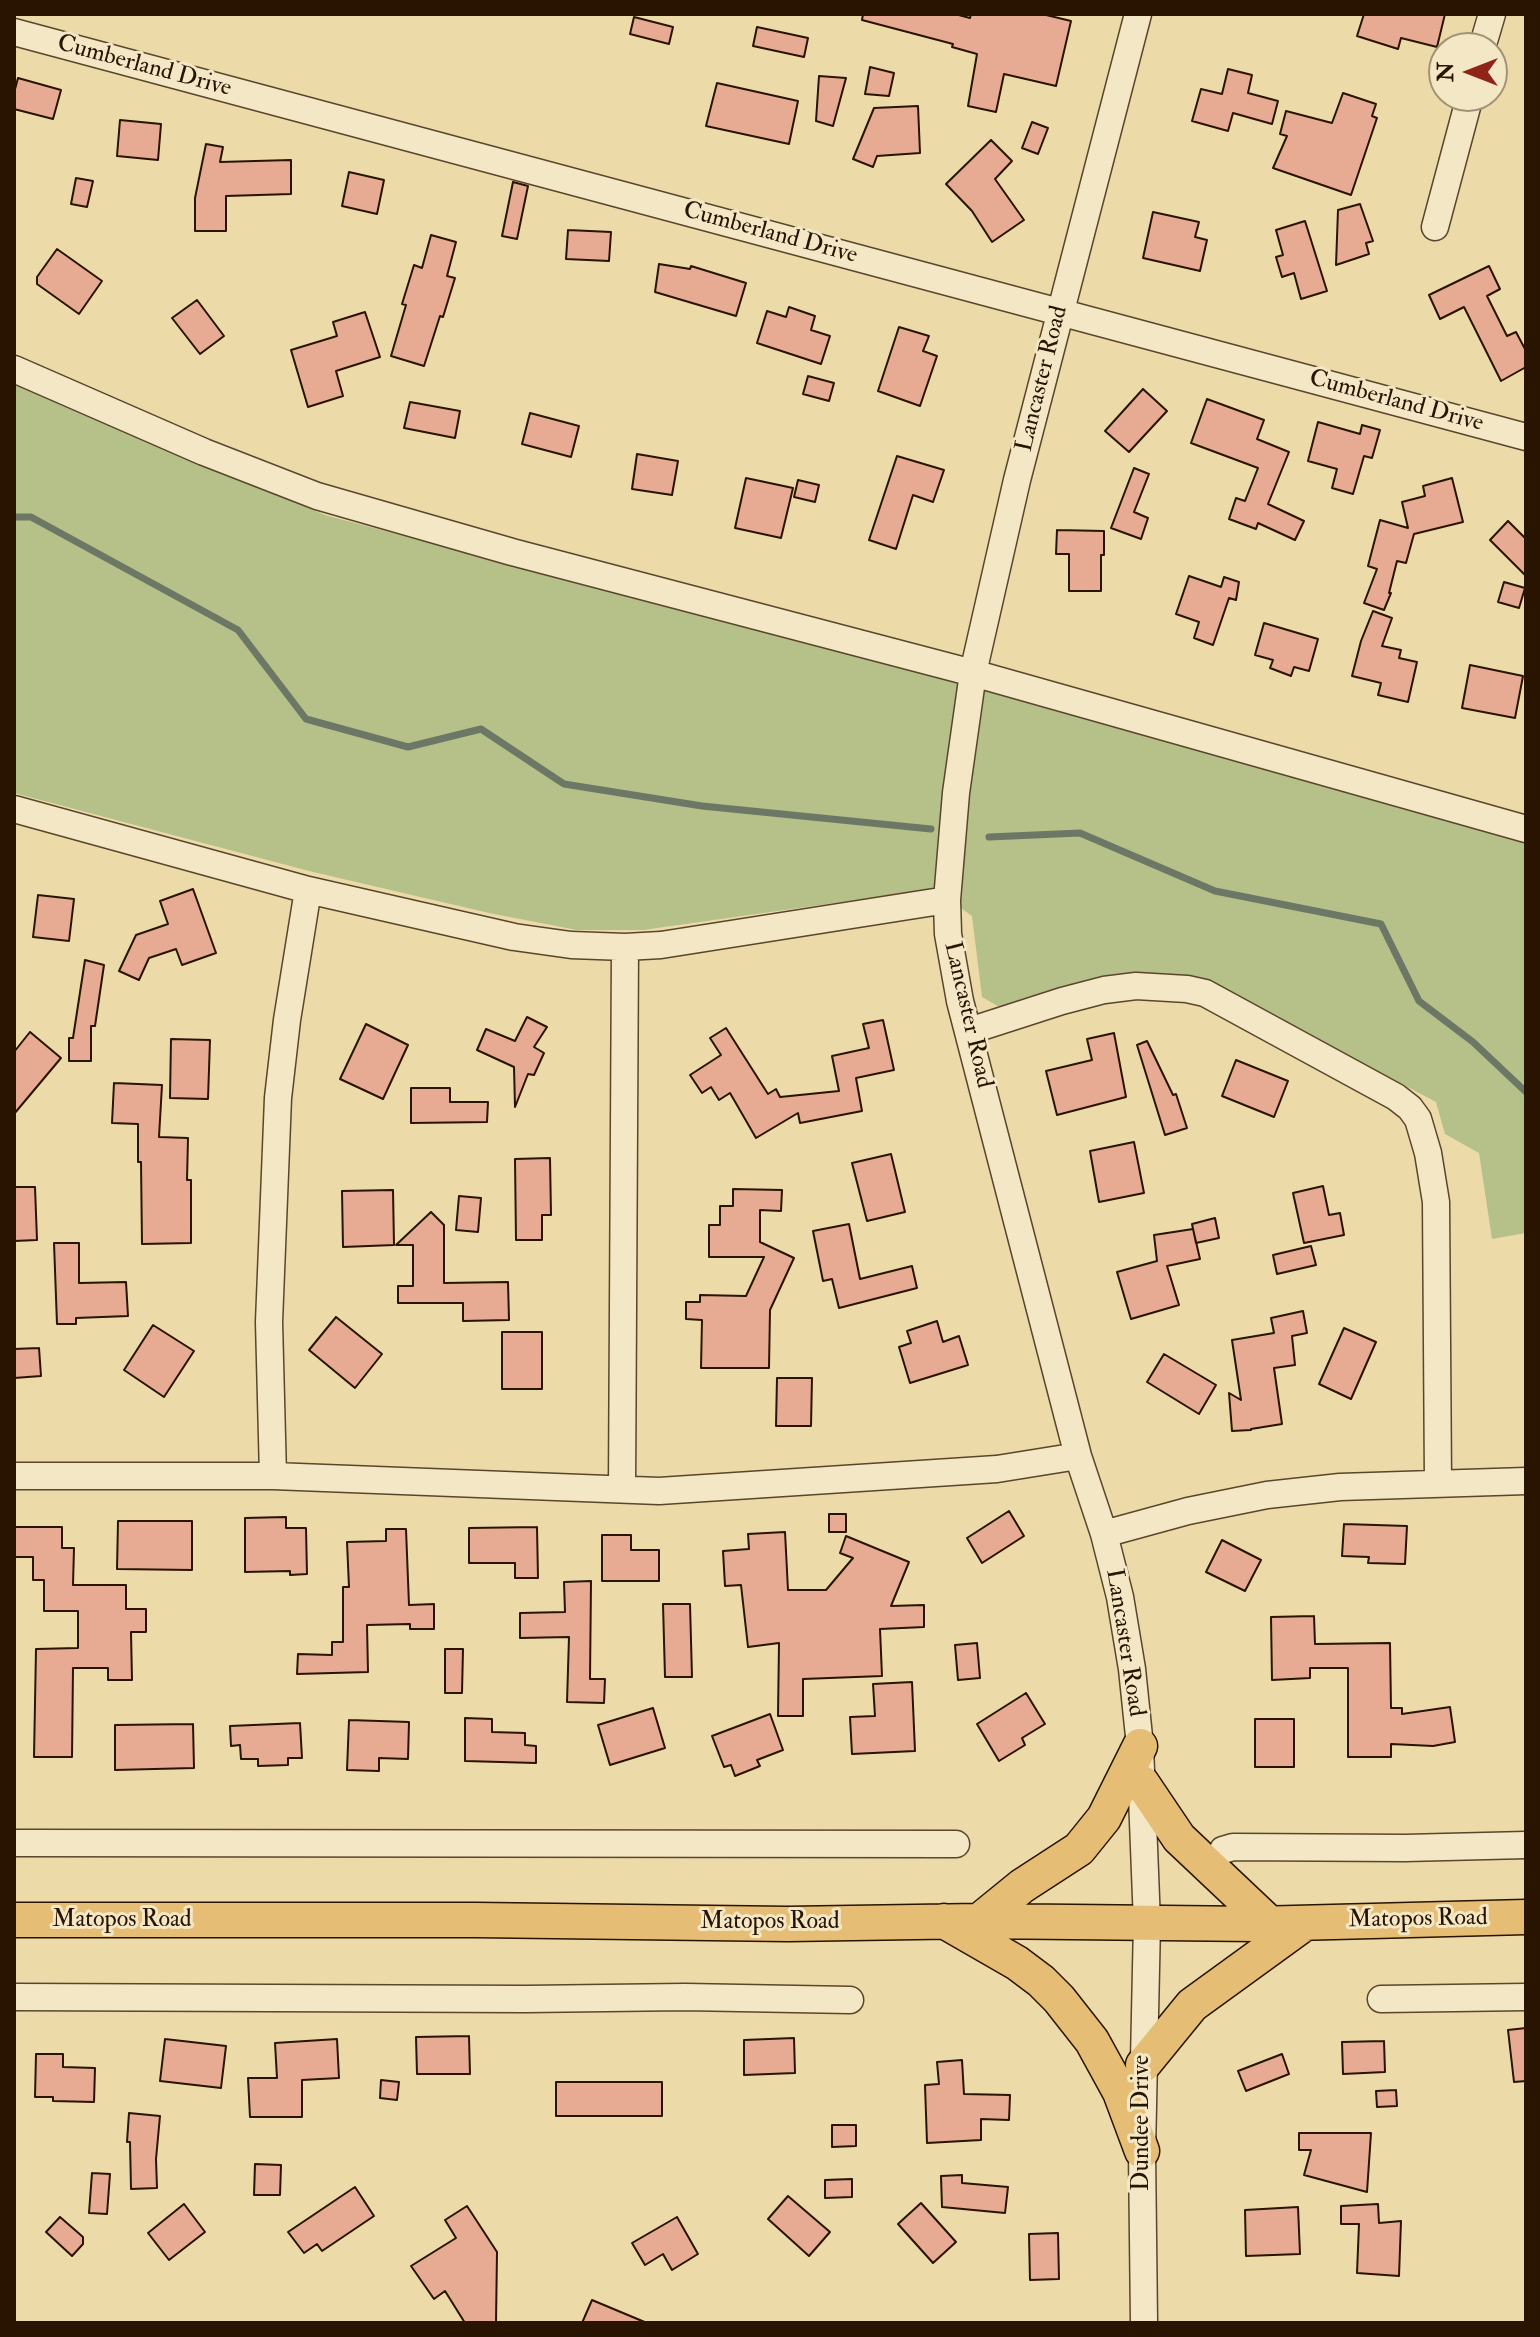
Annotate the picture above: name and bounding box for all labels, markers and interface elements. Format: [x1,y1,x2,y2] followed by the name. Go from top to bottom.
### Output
[54,30,234,104] street label: Cumberland Drive
[1428,32,1508,112] north arrow
[1432,62,1460,82] text: N
[680,197,860,271] street label: Cumberland Drive
[1011,303,1075,455] street label: Lancaster Road
[1306,365,1486,439] street label: Cumberland Drive
[936,939,998,1091] street label: Lancaster Road
[1098,1567,1150,1719] street label: Lancaster Road
[1348,1904,1488,1936] street label: Matopos Road
[52,1907,192,1935] street label: Matopos Road
[700,1909,840,1937] street label: Matopos Road
[1129,2055,1157,2191] street label: Dundee Drive

